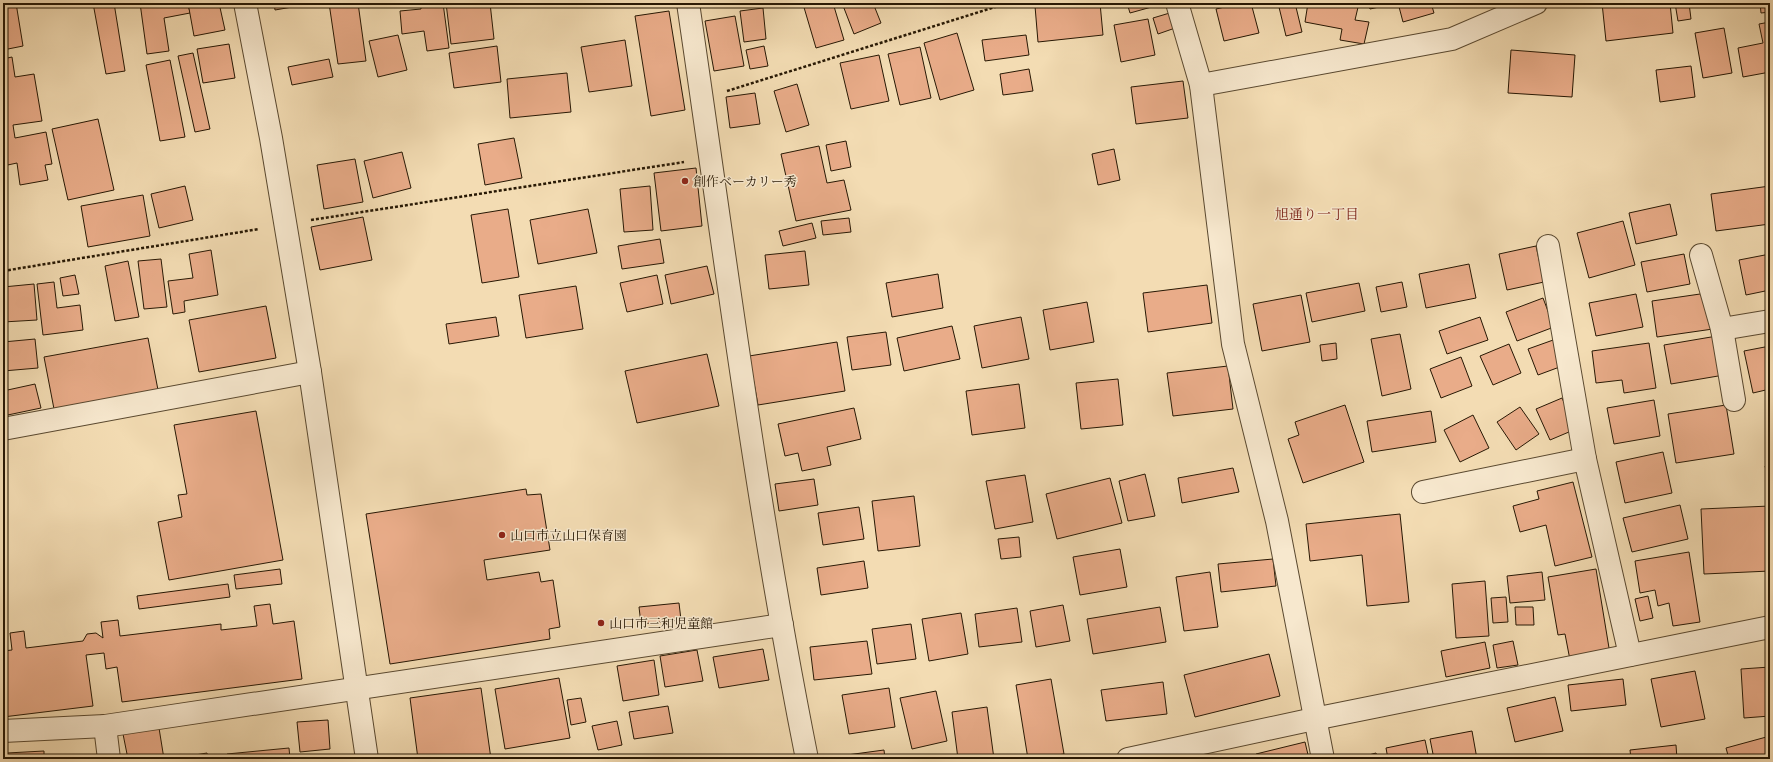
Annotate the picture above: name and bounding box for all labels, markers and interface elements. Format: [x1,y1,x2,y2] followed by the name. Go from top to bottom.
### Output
[693,174,797,190] place label: 創作ベーカリー秀
[680,176,690,186] marker: 創作ベーカリー秀
[1275,206,1359,223] district label: 旭通り一丁目
[510,528,627,544] place label: 山口市立山口保育園
[497,530,507,540] marker: 山口市立山口保育園
[609,616,713,632] place label: 山口市三和児童館
[596,618,606,628] marker: 山口市三和児童館

